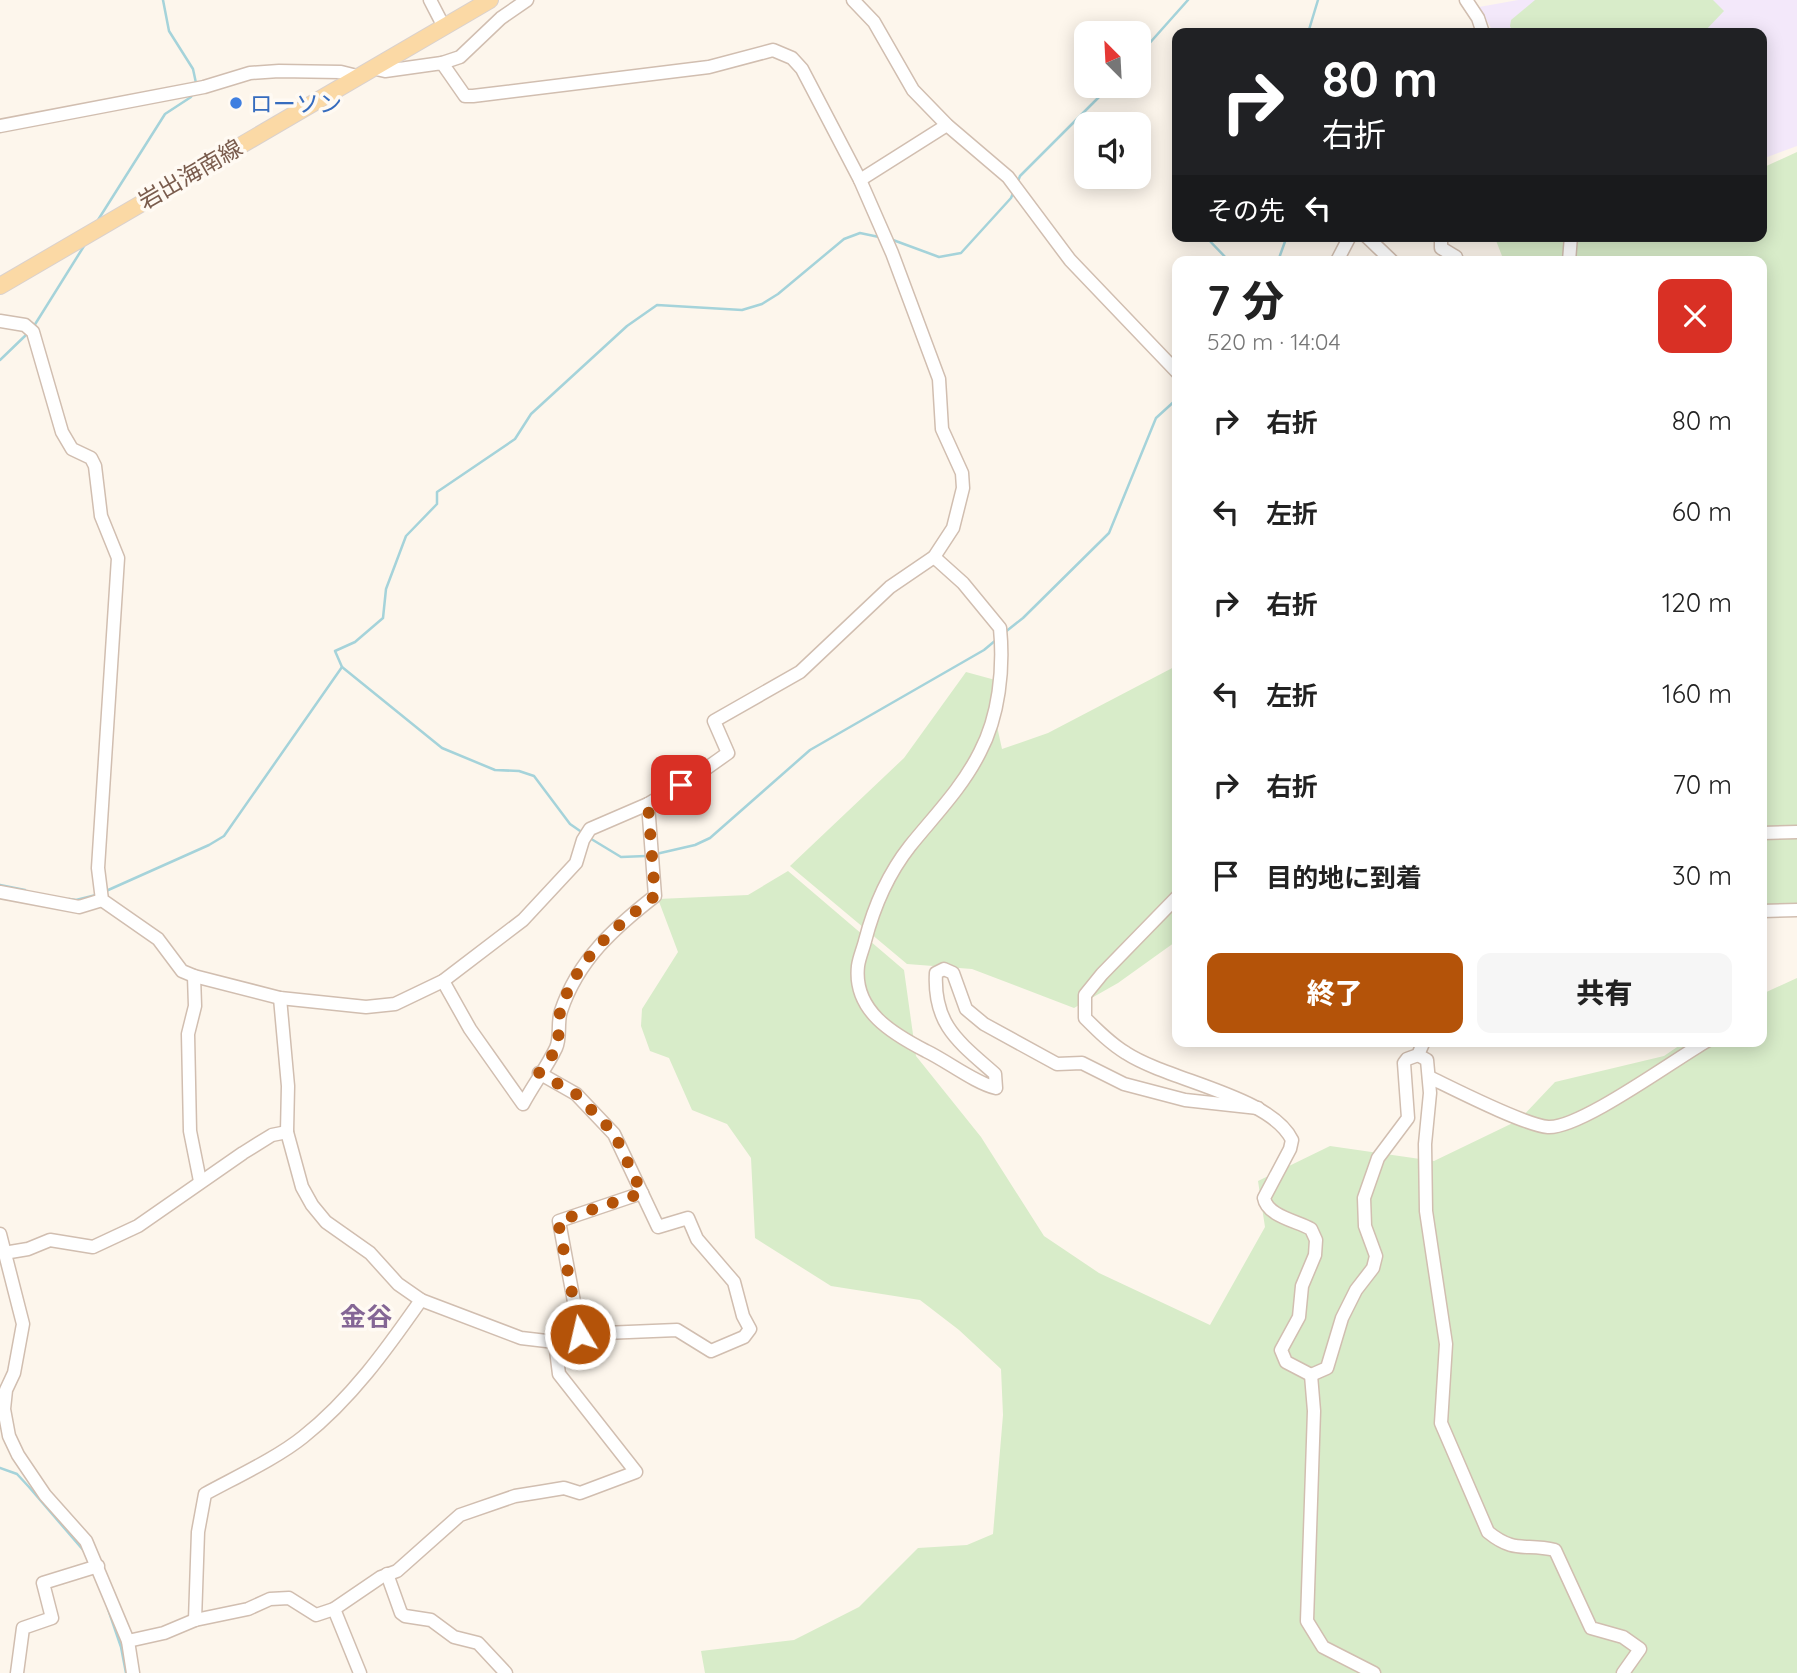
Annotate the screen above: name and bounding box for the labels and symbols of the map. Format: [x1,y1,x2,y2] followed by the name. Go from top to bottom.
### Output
[1074,21,1152,98] north arrow
[250,89,342,118] place label: ローソン
[228,95,244,111] marker: ローソン
[133,133,247,215] street label: 岩出海南線
[651,755,711,815] pin
[543,1297,617,1371] position arrow
[340,1300,392,1333] district label: 金谷

